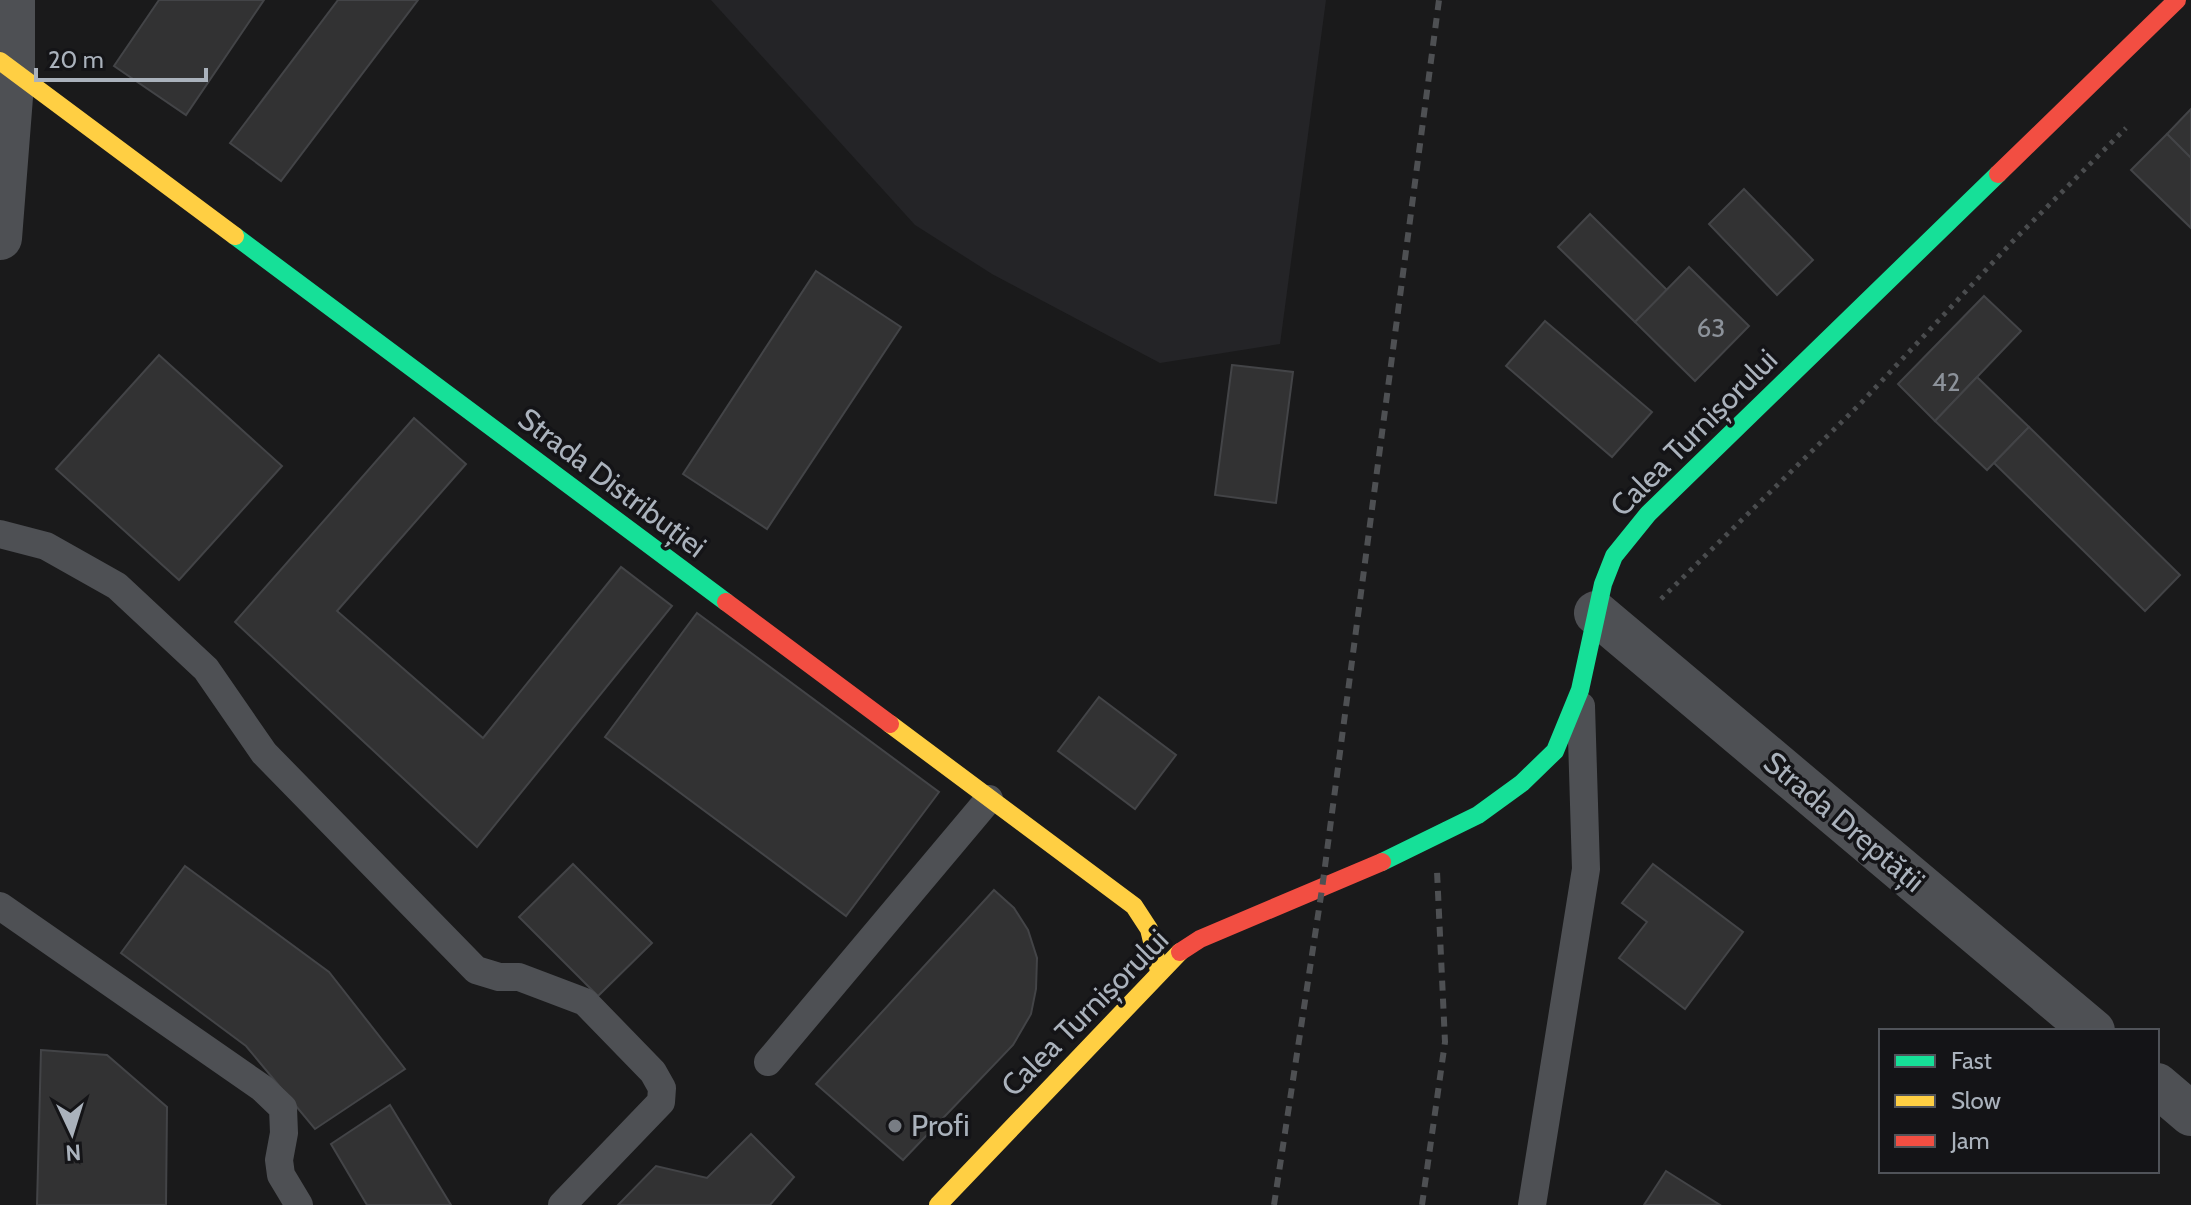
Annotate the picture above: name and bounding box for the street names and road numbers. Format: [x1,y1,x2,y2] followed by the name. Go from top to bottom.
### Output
[1602,341,1786,525] street label: Calea Turnișorului
[511,400,713,566] street label: Strada Distribuției
[1756,744,1932,900] street label: Strada Dreptății
[993,921,1177,1105] street label: Calea Turnișorului

